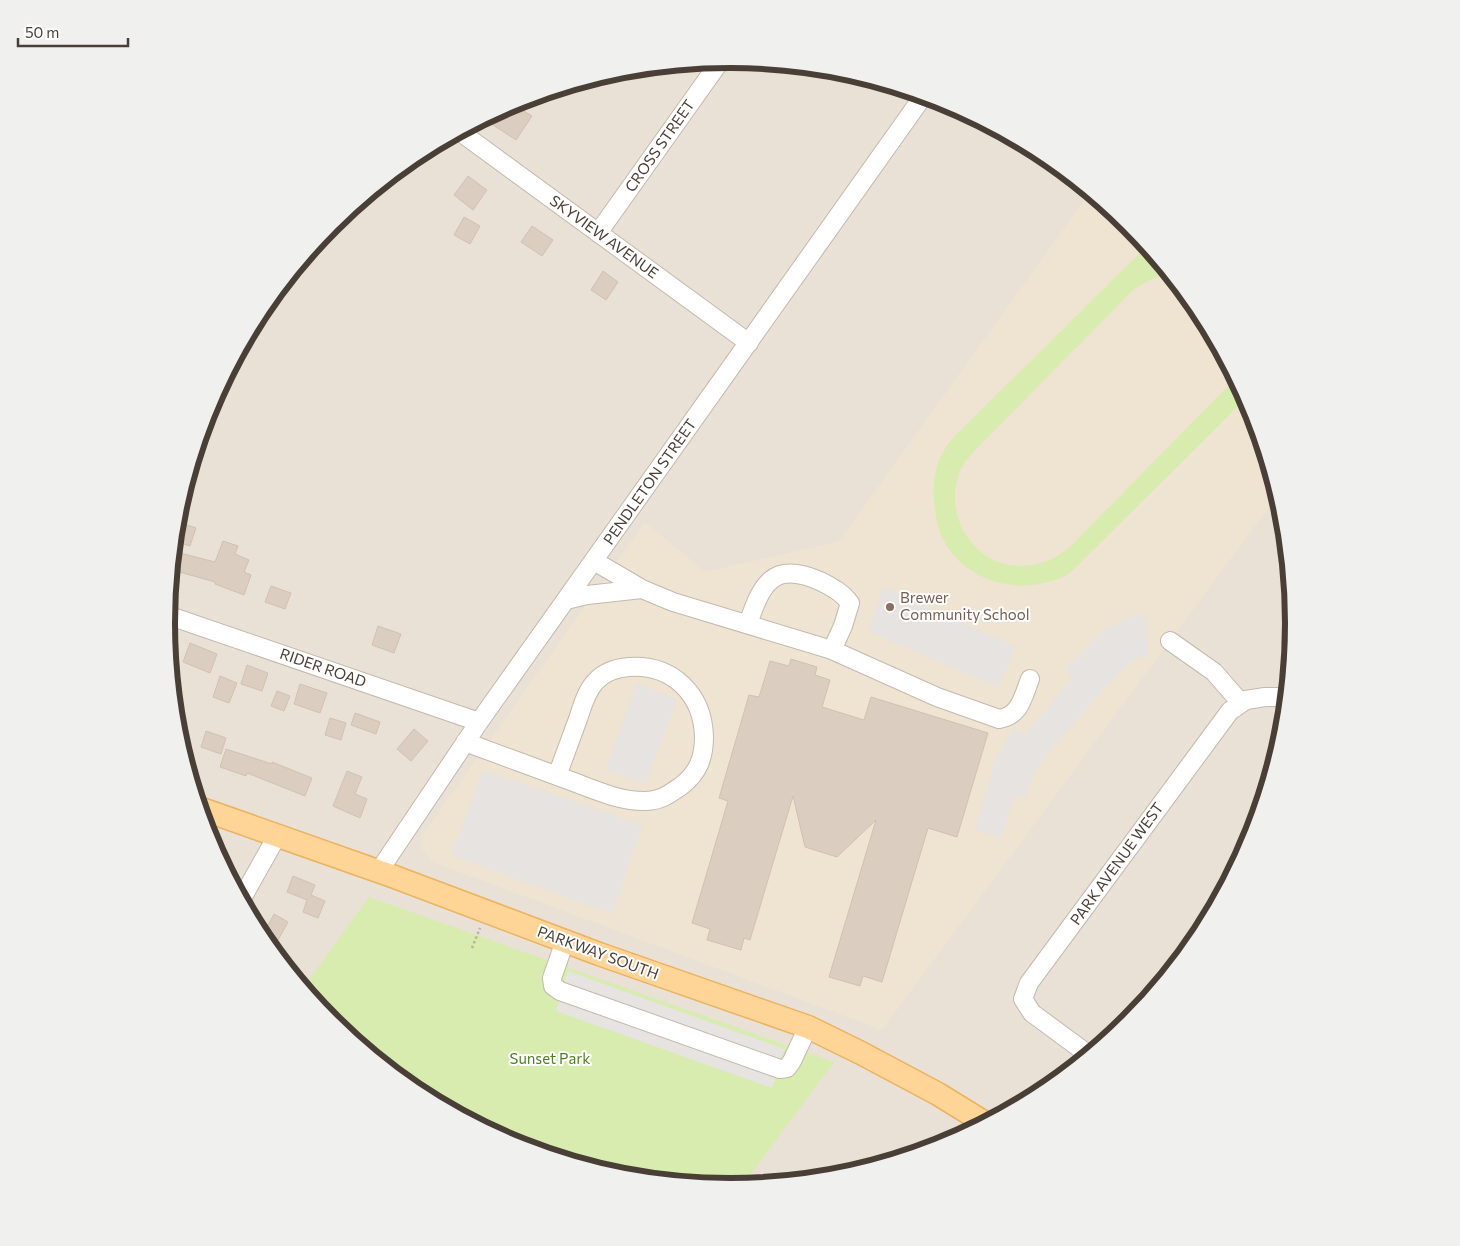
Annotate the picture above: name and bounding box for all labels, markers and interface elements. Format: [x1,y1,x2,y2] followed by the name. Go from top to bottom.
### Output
[18,15,128,47] scale bar
[25,23,59,41] text: 50 m
[621,96,698,195] street label: CROSS STREET
[547,191,662,282] street label: SKYVIEW AVENUE
[599,415,700,548] street label: PENDLETON STREET
[900,588,1030,623] place label: Brewer Community School
[884,601,896,613] marker: Brewer Community School
[278,644,369,690] street label: RIDER ROAD
[1066,798,1167,928] street label: PARK AVENUE WEST
[535,922,661,982] street label: PARKWAY SOUTH
[510,1049,590,1067] park label: Sunset Park

